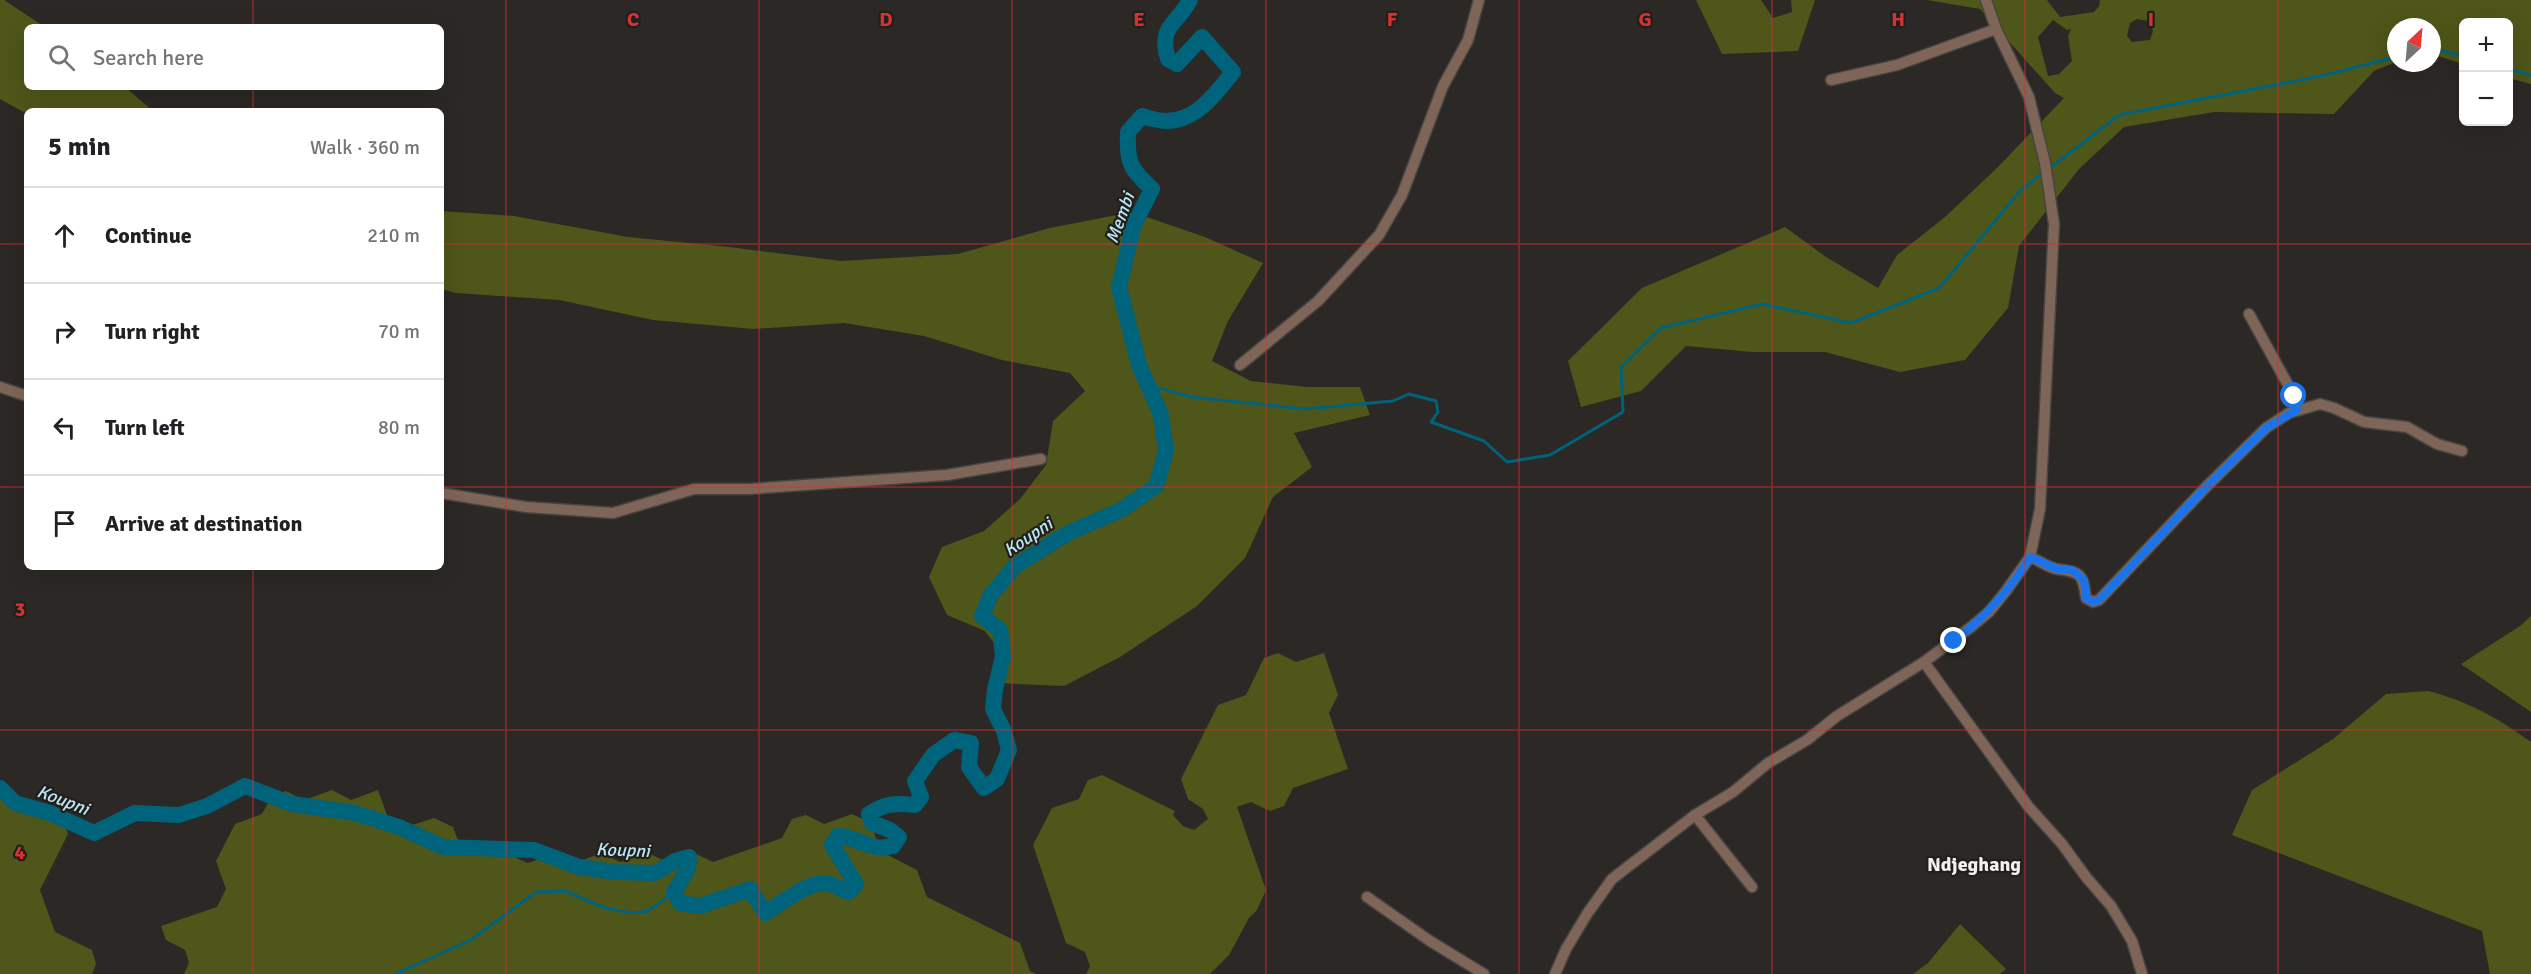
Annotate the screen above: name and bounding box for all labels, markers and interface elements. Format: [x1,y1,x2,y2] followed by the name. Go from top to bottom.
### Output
[627,7,639,32] text: C
[879,7,893,32] text: D
[1133,7,1145,32] text: E
[1387,7,1398,32] text: F
[1638,7,1652,32] text: G
[1891,7,1905,32] text: H
[2148,7,2154,32] text: I
[2387,18,2441,72] north arrow
[2459,18,2513,126] map controls
[2459,18,2513,72] button: +
[24,24,444,90] search box
[45,41,78,74] icon: search
[93,44,204,71] text: Search here
[2459,72,2513,126] button: −
[48,131,111,163] text: 5 min
[310,135,420,160] text: Walk · 360 m
[1101,188,1140,246] water label: Membi
[48,219,81,252] icon: ahead
[105,222,192,249] text: Continue
[367,223,420,248] text: 210 m
[48,315,81,348] icon: right
[105,318,200,345] text: Turn right
[378,319,420,344] text: 70 m
[2280,382,2306,408] route start
[48,411,81,444] icon: left
[105,414,185,441] text: Turn left
[378,415,420,440] text: 80 m
[48,507,81,540] icon: arrive
[105,510,302,537] text: Arrive at destination
[1000,512,1058,561] water label: Koupni
[15,597,25,622] text: 3
[1940,627,1966,653] route end
[34,780,94,821] water label: Koupni
[596,838,652,862] water label: Koupni
[15,840,26,865] text: 4
[1927,852,2021,877] district label: Ndjeghang

